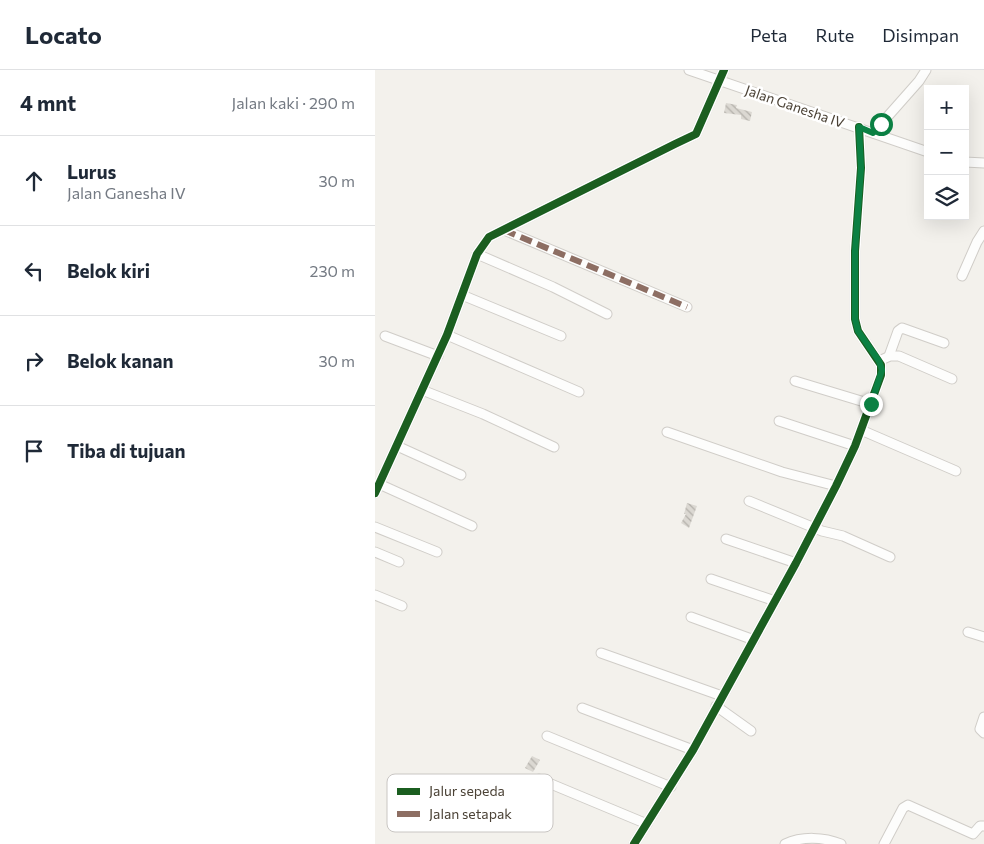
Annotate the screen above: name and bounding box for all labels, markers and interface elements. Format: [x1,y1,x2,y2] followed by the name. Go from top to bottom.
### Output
[25,20,102,49] text: Locato
[750,24,787,46] text: Peta
[815,24,854,46] text: Rute
[882,24,959,46] text: Disimpan
[743,81,847,131] street label: Jalan Ganesha IV
[924,85,969,220] map controls
[924,85,969,130] button: +
[20,90,76,115] text: 4 mnt
[232,93,355,112] text: Jalan kaki · 290 m
[870,113,893,136] route start
[924,130,969,175] button: −
[67,160,116,183] text: Lurus
[20,167,48,195] icon: ahead
[318,171,355,190] text: 30 m
[924,175,969,220] button: layers
[67,183,186,202] text: Jalan Ganesha IV
[20,257,48,285] icon: left
[67,259,150,282] text: Belok kiri
[310,261,355,280] text: 230 m
[20,347,48,375] icon: right
[67,349,174,372] text: Belok kanan
[318,351,355,370] text: 30 m
[860,393,883,416] route end
[20,437,48,465] icon: arrive
[67,439,185,462] text: Tiba di tujuan
[387,774,553,832] legend
[429,782,505,799] text: Jalur sepeda
[429,805,512,822] text: Jalan setapak

